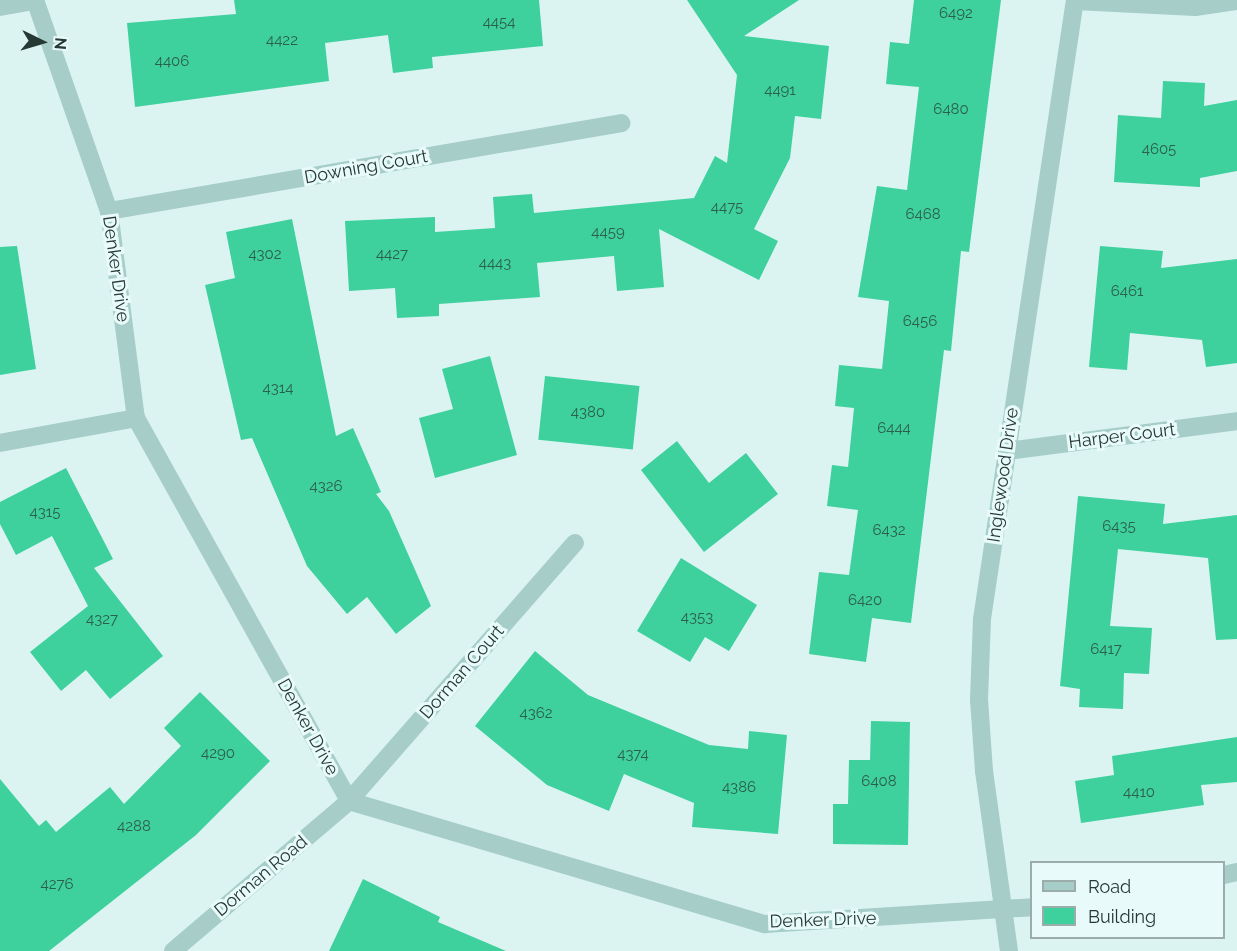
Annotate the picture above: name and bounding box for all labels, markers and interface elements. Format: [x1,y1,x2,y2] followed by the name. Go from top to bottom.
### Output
[939,5,973,23] house number: 6492
[12,12,72,72] north arrow
[483,14,515,32] house number: 4454
[266,32,298,50] house number: 4422
[50,37,70,51] text: N
[155,53,189,71] house number: 4406
[764,82,796,100] house number: 4491
[933,101,969,119] house number: 6480
[1142,141,1176,159] house number: 4605
[303,146,429,188] street label: Downing Court
[711,199,743,217] house number: 4475
[905,206,941,224] house number: 6468
[98,214,134,324] street label: Denker Drive
[591,224,625,242] house number: 4459
[248,246,282,264] house number: 4302
[376,246,408,264] house number: 4427
[479,255,511,273] house number: 4443
[1111,283,1143,301] house number: 6461
[903,313,937,331] house number: 6456
[263,380,293,398] house number: 4314
[571,404,605,422] house number: 4380
[983,406,1023,544] street label: Inglewood Drive
[1067,419,1177,453] street label: Harper Court
[877,420,911,438] house number: 6444
[309,478,343,496] house number: 4326
[30,504,60,522] house number: 4315
[1102,518,1136,536] house number: 6435
[872,522,906,540] house number: 6432
[848,592,882,610] house number: 6420
[681,609,713,627] house number: 4353
[86,611,118,629] house number: 4327
[415,621,509,723] street label: Dorman Court
[1090,641,1122,659] house number: 6417
[273,675,343,779] street label: Denker Drive
[519,705,553,723] house number: 4362
[201,745,235,763] house number: 4290
[617,746,649,764] house number: 4374
[861,773,897,791] house number: 6408
[722,779,756,797] house number: 4386
[1123,784,1155,802] house number: 4410
[117,818,151,836] house number: 4288
[210,831,312,921] street label: Dorman Road
[1030,861,1225,939] legend
[40,876,74,894] house number: 4276
[1088,876,1131,897] text: Road
[1088,906,1156,927] text: Building
[769,907,877,933] street label: Denker Drive

